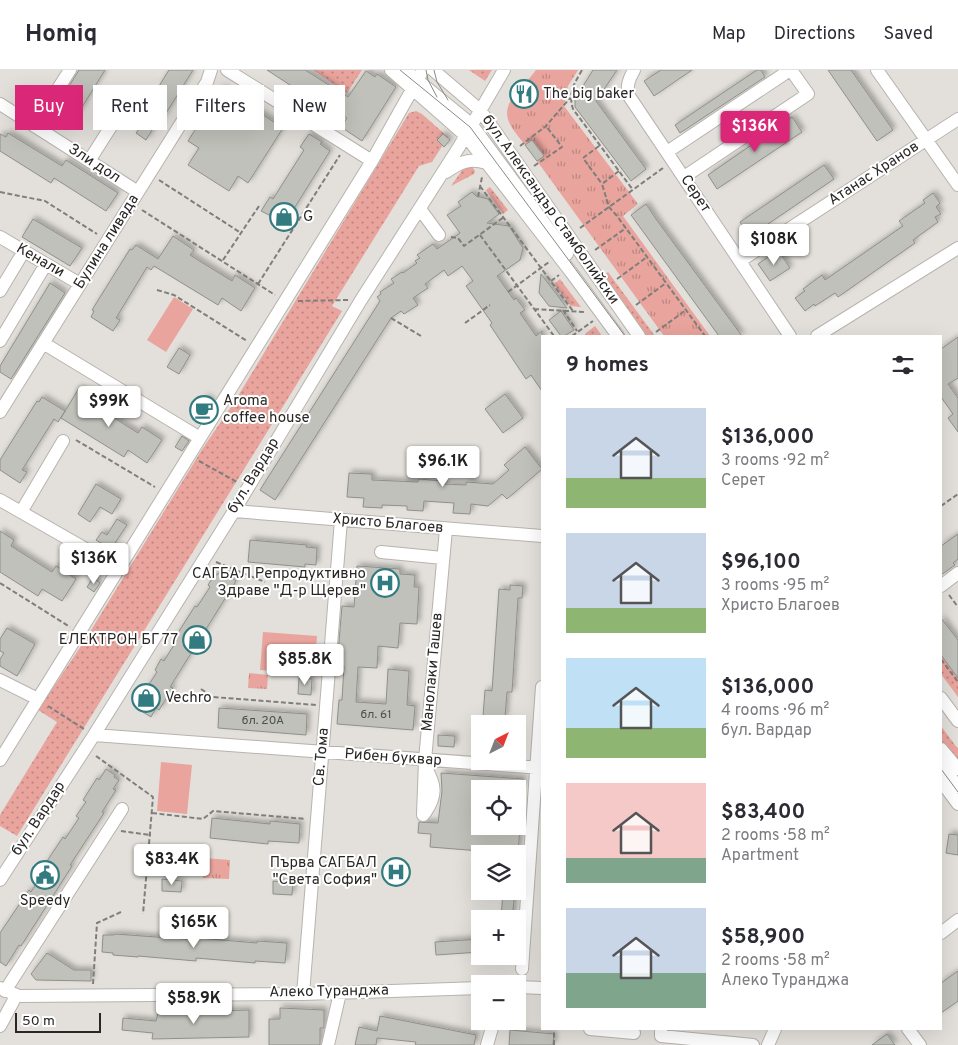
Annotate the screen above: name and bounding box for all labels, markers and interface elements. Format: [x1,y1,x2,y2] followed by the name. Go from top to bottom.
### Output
[25,20,97,50] text: Homiq
[712,23,746,46] text: Map
[774,23,856,46] text: Directions
[884,23,933,46] text: Saved
[509,79,539,109] restaurant icon: The big baker
[15,85,83,130] chip: Buy
[93,85,167,130] chip: Rent
[177,85,264,130] chip: Filters
[274,85,345,130] chip: New
[543,85,634,104] place label: The big baker
[720,111,790,153] pin: $136K
[477,112,623,308] street label: бул. Александър Стамболийски
[732,117,778,137] text: $136K
[825,138,923,210] street label: Атанас Хранов
[64,140,124,188] street label: Зли дол
[676,171,715,217] street label: Серет
[70,191,144,293] street label: Булина ливада
[269,202,299,232] shop icon: G
[303,208,313,227] place label: G
[739,224,809,266] pin: $108K
[750,230,798,250] text: $108K
[12,240,68,282] street label: Кенали
[889,351,917,379] icon: filters
[566,352,649,379] text: 9 homes
[79,386,139,428] pin: $99K
[89,392,129,412] text: $99K
[223,392,309,428] place label: Aroma coffee house
[189,395,219,425] cafe icon: Aroma coffee house
[721,424,814,451] text: $136,000
[606,428,666,488] icon: home
[224,435,284,517] street label: бул. Вардар
[402,446,484,488] pin: $96.1K
[721,451,829,471] text: 3 rooms · 92 m²
[418,452,468,472] text: $96.1K
[721,471,765,491] text: Серет
[332,510,444,538] street label: Христо Благоев
[59,542,129,585] pin: $136K
[71,549,117,569] text: $136K
[721,549,801,576] text: $96,100
[606,553,666,613] icon: home
[192,565,366,601] place label: САГБАЛ Репродуктивно Здраве "Д-р Щерев"
[370,568,400,598] hospital icon: САГБАЛ Репродуктивно Здраве "Д-р Щерев"
[721,576,829,596] text: 3 rooms · 95 m²
[721,596,840,616] text: Христо Благоев
[418,612,448,732] street label: Манолаки Ташев
[182,625,212,655] shop icon: ЕЛЕКТРОН БГ 77
[59,631,178,650] place label: ЕЛЕКТРОН БГ 77
[264,644,346,686] pin: $85.8K
[278,650,332,670] text: $85.8K
[721,674,814,701] text: $136,000
[606,678,666,738] icon: home
[131,683,161,713] shop icon: Vechro
[165,689,212,708] place label: Vechro
[721,701,829,721] text: 4 rooms · 96 m²
[360,707,392,723] house number: бл. 61
[242,713,284,729] house number: бл. 20А
[471,715,526,770] north arrow
[471,715,526,1030] map controls
[721,721,812,741] text: бул. Вардар
[310,727,334,787] street label: Св. Тома
[344,745,442,771] street label: Рибен буквар
[8,778,70,860] street label: бул. Вардар
[471,780,526,835] button: locate
[721,799,805,826] text: $83,400
[606,803,666,863] icon: home
[721,826,830,846] text: 2 rooms · 58 m²
[131,844,213,886] pin: $83.4K
[471,845,526,900] button: layers
[721,846,799,866] text: Apartment
[145,850,199,870] text: $83.4K
[270,854,377,890] place label: Първа САГБАЛ "Света София"
[381,857,411,887] hospital icon: Първа САГБАЛ "Света София"
[30,860,60,890] public building icon: Speedy
[20,892,70,911] place label: Speedy
[159,906,229,949] pin: $165K
[471,910,526,965] button: +
[171,913,218,933] text: $165K
[721,924,805,951] text: $58,900
[606,928,666,988] icon: home
[721,951,830,971] text: 2 rooms · 58 m²
[721,971,849,991] text: Алеко Туранджа
[471,975,526,1030] button: −
[269,981,389,1003] street label: Алеко Туранджа
[153,982,235,1025] pin: $58.9K
[167,989,221,1009] text: $58.9K
[15,1010,101,1033] scale bar
[22,1013,55,1030] text: 50 m

